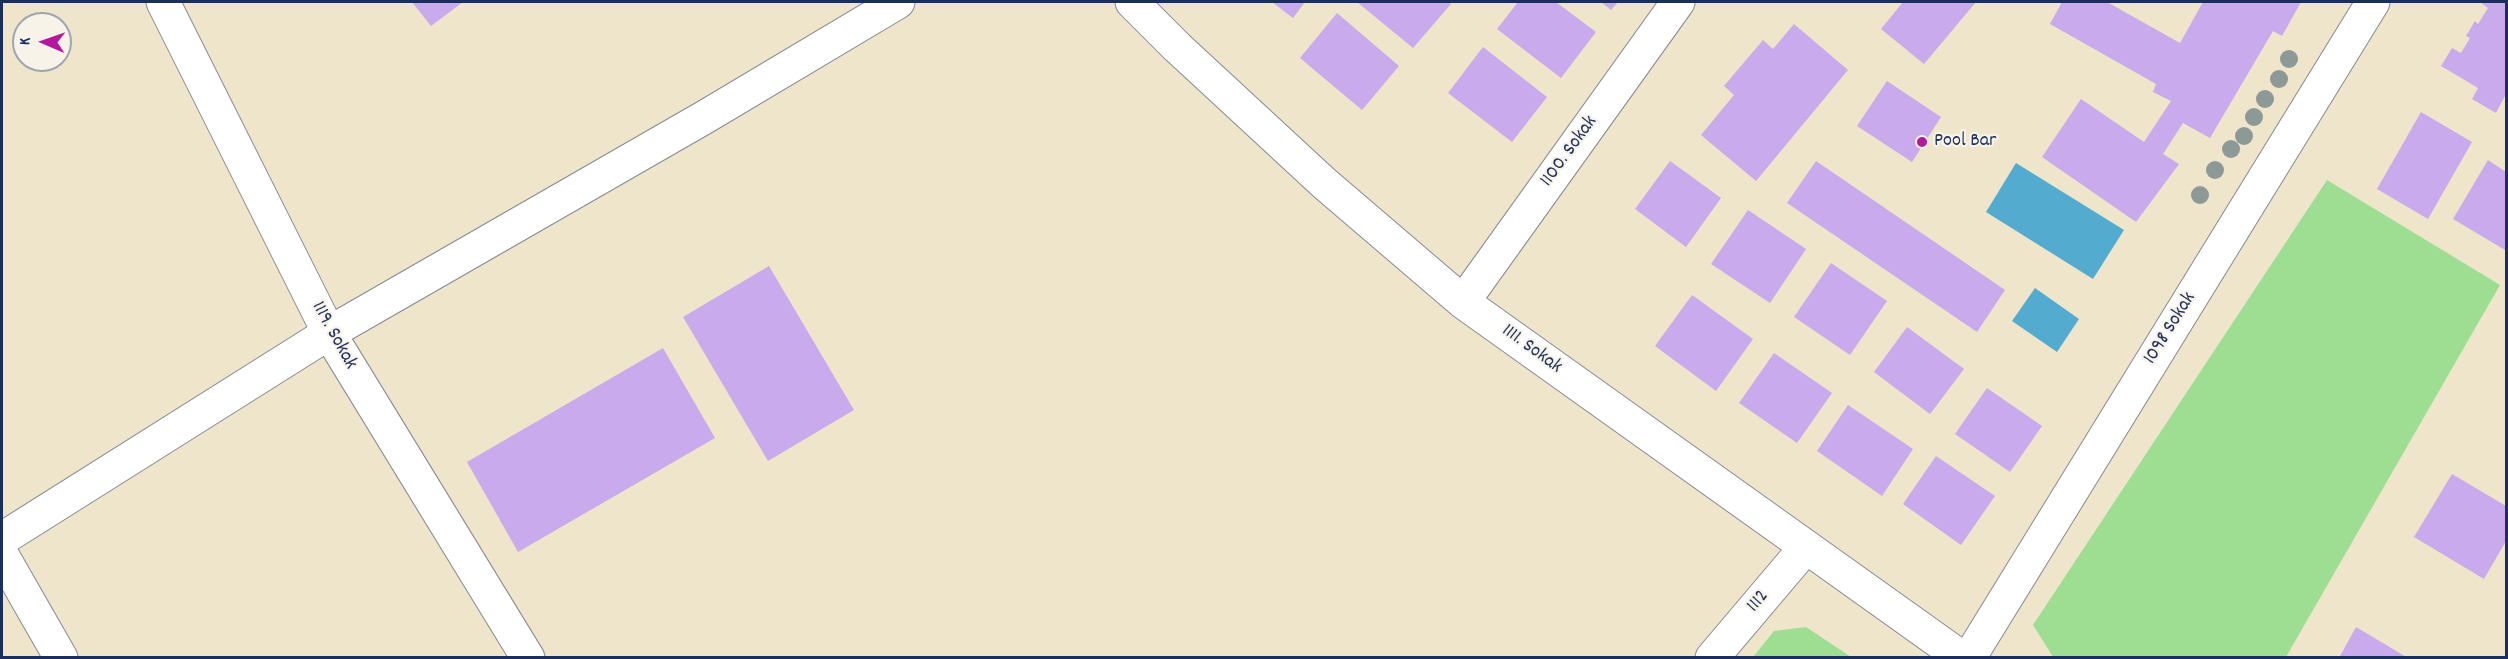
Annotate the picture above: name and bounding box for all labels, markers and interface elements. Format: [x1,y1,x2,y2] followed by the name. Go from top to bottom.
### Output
[12,12,72,72] north arrow
[14,37,37,46] text: K
[1536,112,1604,192] street label: 1100. Sokak
[1934,130,1996,154] place label: Pool Bar
[1915,135,1929,149] marker: Pool Bar
[2139,288,2203,370] street label: 1098 Sokak
[305,298,361,374] street label: 1119. Sokak
[1496,320,1566,380] street label: 1111. Sokak
[1743,586,1775,618] street label: 1112

